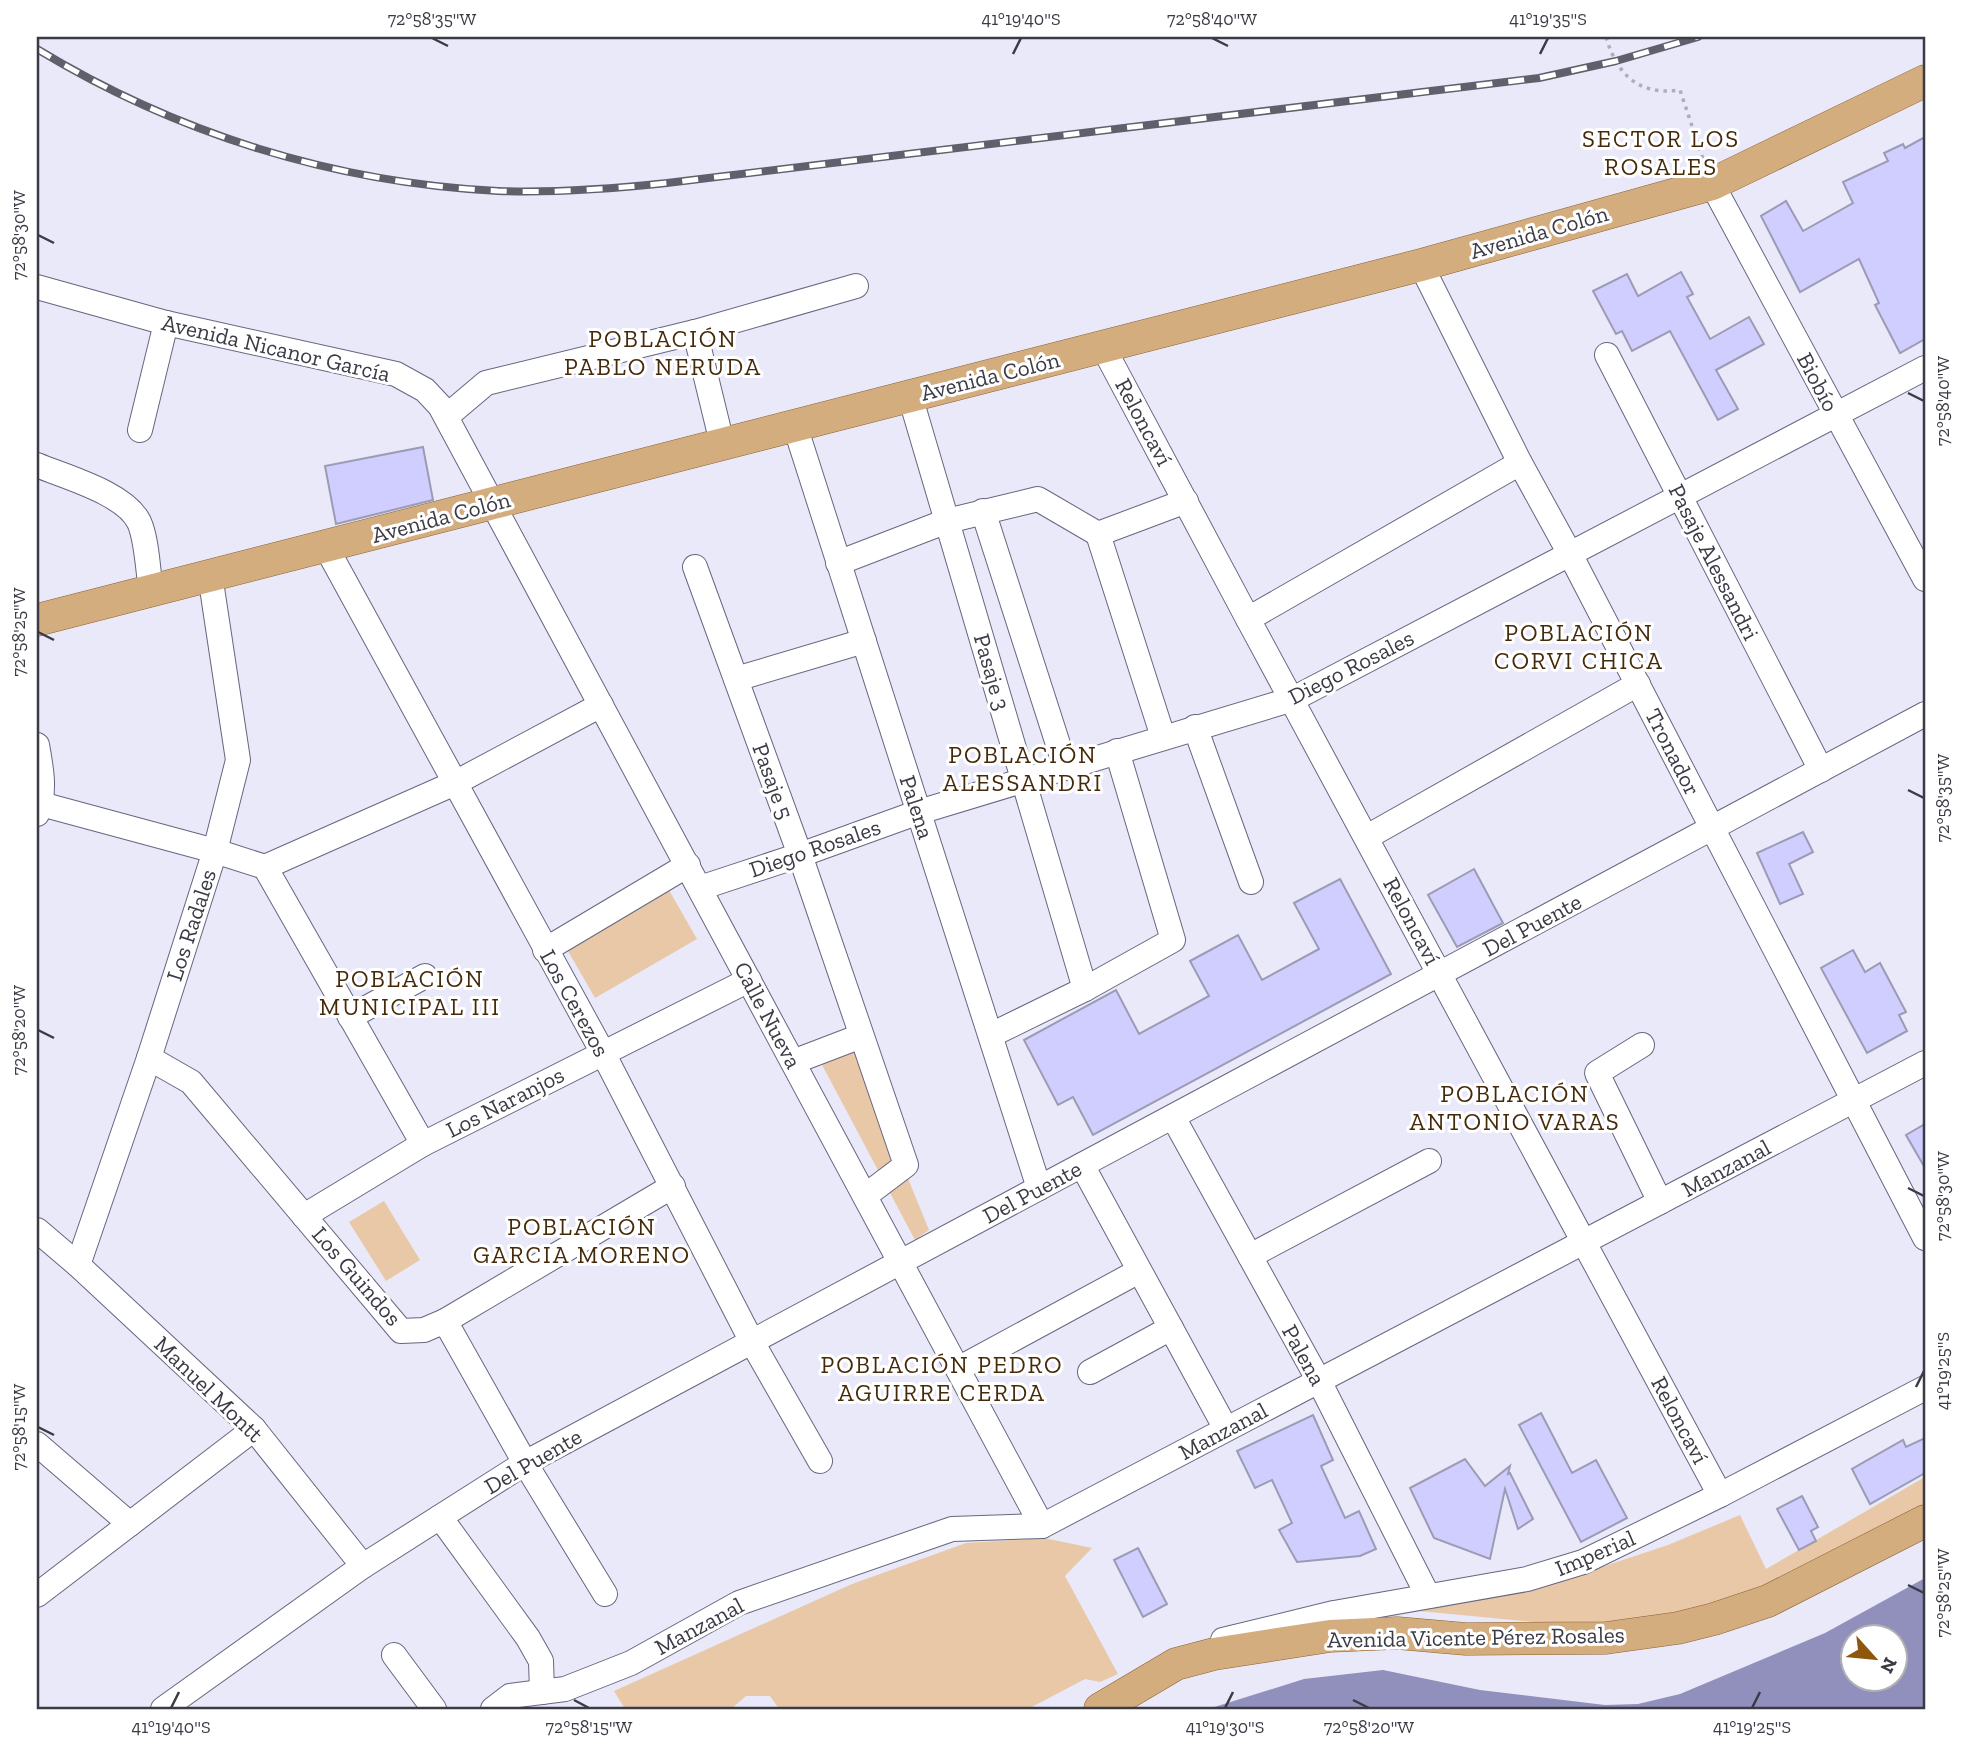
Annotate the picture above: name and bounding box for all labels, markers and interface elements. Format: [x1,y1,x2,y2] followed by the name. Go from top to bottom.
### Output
[388,8,477,30] text: 72°58'35"W
[982,8,1060,30] text: 41°19'40"S
[1167,8,1257,30] text: 72°58'40"W
[1509,8,1587,30] text: 41°19'35"S
[1582,124,1740,181] district label: SECTOR LOS ROSALES
[8,190,30,280] text: 72°58'30"W
[1467,199,1611,265] street label: Avenida Colón
[159,308,393,388] street label: Avenida Nicanor García
[564,324,762,381] district label: POBLACIÓN PABLO NERUDA
[918,345,1062,407] street label: Avenida Colón
[1791,348,1845,416] street label: Biobío
[1932,356,1954,446] text: 72°58'40"W
[1109,373,1179,471] street label: Reloncaví
[1663,479,1765,645] street label: Pasaje Alessandri
[369,485,513,549] street label: Avenida Colón
[8,587,30,677] text: 72°58'25"W
[1494,618,1664,675] district label: POBLACIÓN CORVI CHICA
[1284,623,1418,711] street label: Diego Rosales
[968,630,1016,714] street label: Pasaje 3
[1639,704,1707,800] street label: Tronador
[746,739,800,823] street label: Pasaje 5
[943,740,1103,797] district label: POBLACIÓN ALESSANDRI
[1932,753,1954,842] text: 72°58'35"W
[894,772,940,842] street label: Palena
[746,812,884,884] street label: Diego Rosales
[160,866,222,984] street label: Los Radales
[1377,872,1447,970] street label: Reloncaví
[1478,887,1586,963] street label: Del Puente
[534,944,616,1062] street label: Los Cerezos
[728,957,808,1073] street label: Calle Nueva
[319,964,501,1021] district label: POBLACIÓN MUNICIPAL III
[8,985,30,1075] text: 72°58'20"W
[441,1060,569,1144] street label: Los Naranjos
[1409,1079,1621,1136] district label: POBLACIÓN ANTONIO VARAS
[1677,1133,1775,1203] street label: Manzanal
[1932,1151,1954,1241] text: 72°58'30"W
[978,1154,1086,1230] street label: Del Puente
[473,1212,691,1269] district label: POBLACIÓN GARCIA MORENO
[306,1221,408,1331] street label: Los Guindos
[1276,1320,1332,1390] street label: Palena
[148,1330,270,1448] street label: Manuel Montt
[1932,1332,1954,1410] text: 41°19'25"S
[820,1350,1064,1407] district label: POBLACIÓN PEDRO AGUIRRE CERDA
[1645,1371,1715,1469] street label: Reloncaví
[8,1383,30,1470] text: 72°58'15"W
[1174,1396,1272,1466] street label: Manzanal
[479,1422,587,1500] street label: Del Puente
[1551,1524,1639,1582] street label: Imperial
[1932,1548,1954,1638] text: 72°58'25"W
[650,1591,748,1661] street label: Manzanal
[1327,1620,1625,1654] street label: Avenida Vicente Pérez Rosales
[1840,1624,1910,1694] north arrow
[1875,1654,1902,1677] text: N
[132,1716,210,1738] text: 41°19'40"S
[546,1716,633,1738] text: 72°58'15"W
[1186,1716,1264,1738] text: 41°19'30"S
[1324,1716,1414,1738] text: 72°58'20"W
[1713,1716,1791,1738] text: 41°19'25"S

